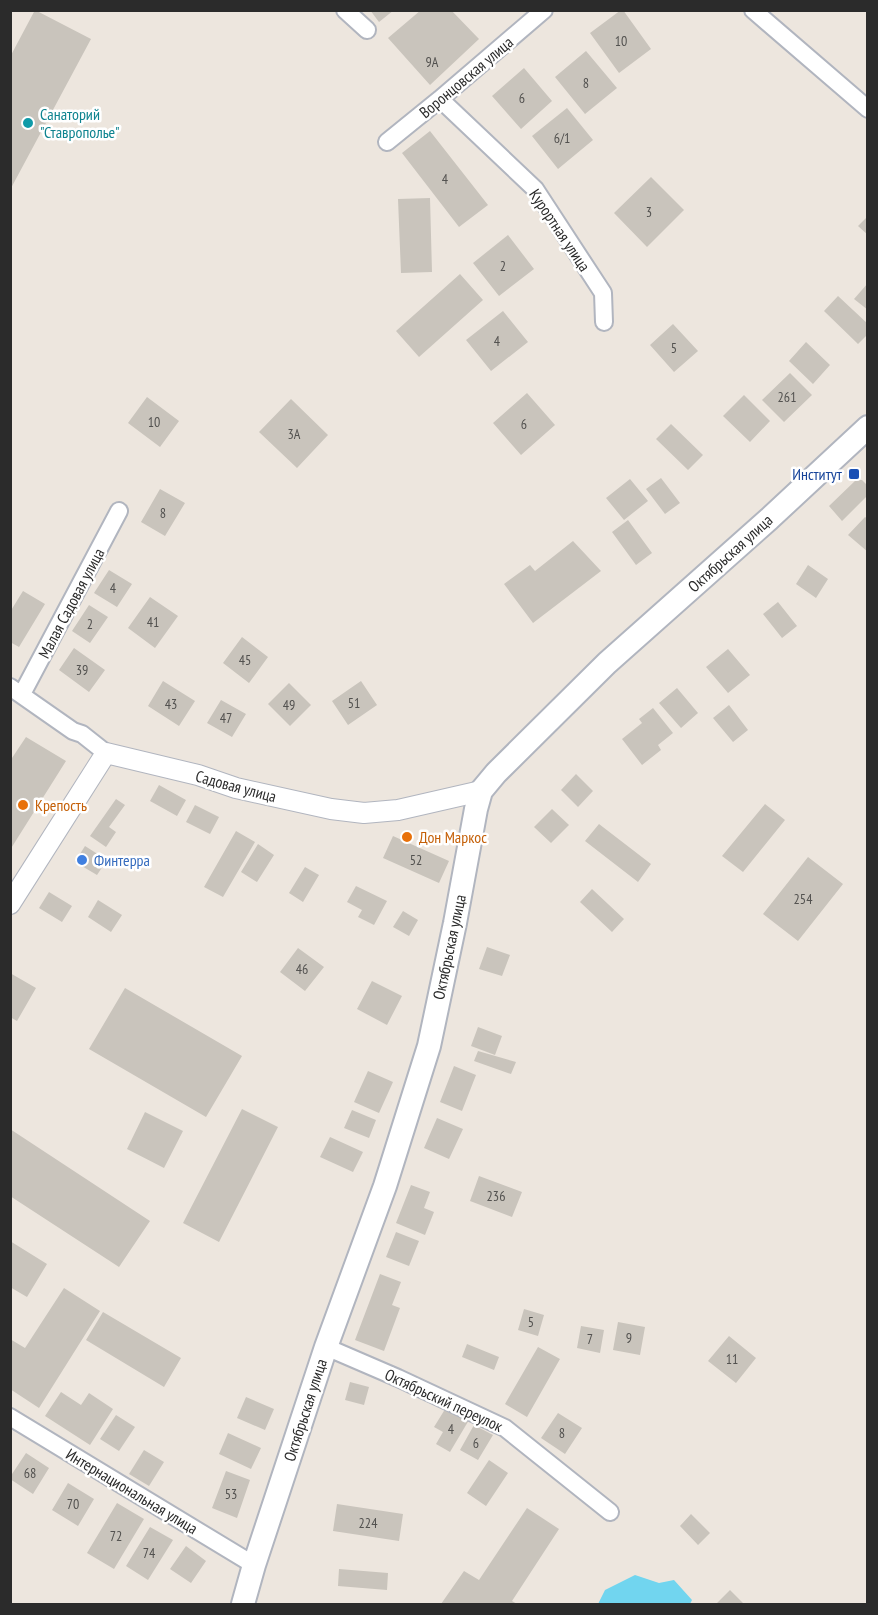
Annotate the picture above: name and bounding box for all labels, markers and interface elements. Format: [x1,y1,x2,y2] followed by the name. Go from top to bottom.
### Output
[415,32,517,122] street label: Воронцовская улица
[615,32,627,50] house number: 10
[426,53,439,71] house number: 9А
[583,74,589,92] house number: 8
[519,89,525,107] house number: 6
[40,104,120,142] place label: Санаторий "Ставрополье"
[21,116,35,130] marker: Санаторий "Ставрополье"
[554,129,570,147] house number: 6/1
[442,170,449,188] house number: 4
[525,185,595,275] street label: Курортная улица
[646,203,652,221] house number: 3
[500,257,506,275] house number: 2
[494,332,501,350] house number: 4
[671,339,677,357] house number: 5
[778,388,796,406] house number: 261
[148,413,160,431] house number: 10
[521,415,527,433] house number: 6
[288,425,301,443] house number: 3А
[792,464,843,484] place label: Институт
[847,467,861,481] marker: Институт
[160,504,166,522] house number: 8
[684,510,776,596] street label: Октябрьская улица
[34,544,108,662] street label: Малая Садовая улица
[110,579,117,597] house number: 4
[147,613,159,631] house number: 41
[87,615,93,633] house number: 2
[239,651,251,669] house number: 45
[76,661,88,679] house number: 39
[348,694,360,712] house number: 51
[165,695,177,713] house number: 43
[283,696,295,714] house number: 49
[220,709,232,727] house number: 47
[193,766,279,806] street label: Садовая улица
[35,795,87,815] place label: Крепость
[16,798,30,812] marker: Крепость
[419,827,487,847] place label: Дон Маркос
[400,830,414,844] marker: Дон Маркос
[94,850,150,870] place label: Финтерра
[410,851,422,869] house number: 52
[75,853,89,867] marker: Финтерра
[794,890,813,908] house number: 254
[428,893,470,1001] street label: Октябрьская улица
[296,960,308,978] house number: 46
[487,1187,505,1205] house number: 236
[528,1313,534,1331] house number: 5
[626,1329,632,1347] house number: 9
[587,1330,593,1348] house number: 7
[726,1350,738,1368] house number: 11
[279,1356,331,1464] street label: Октябрьская улица
[382,1364,507,1436] street label: Октябрьский переулок
[448,1420,455,1438] house number: 4
[559,1424,565,1442] house number: 8
[473,1434,479,1452] house number: 6
[63,1444,201,1538] street label: Интернациональная улица
[24,1464,36,1482] house number: 68
[225,1485,237,1503] house number: 53
[67,1495,79,1513] house number: 70
[359,1514,378,1532] house number: 224
[110,1527,122,1545] house number: 72
[143,1544,156,1562] house number: 74

